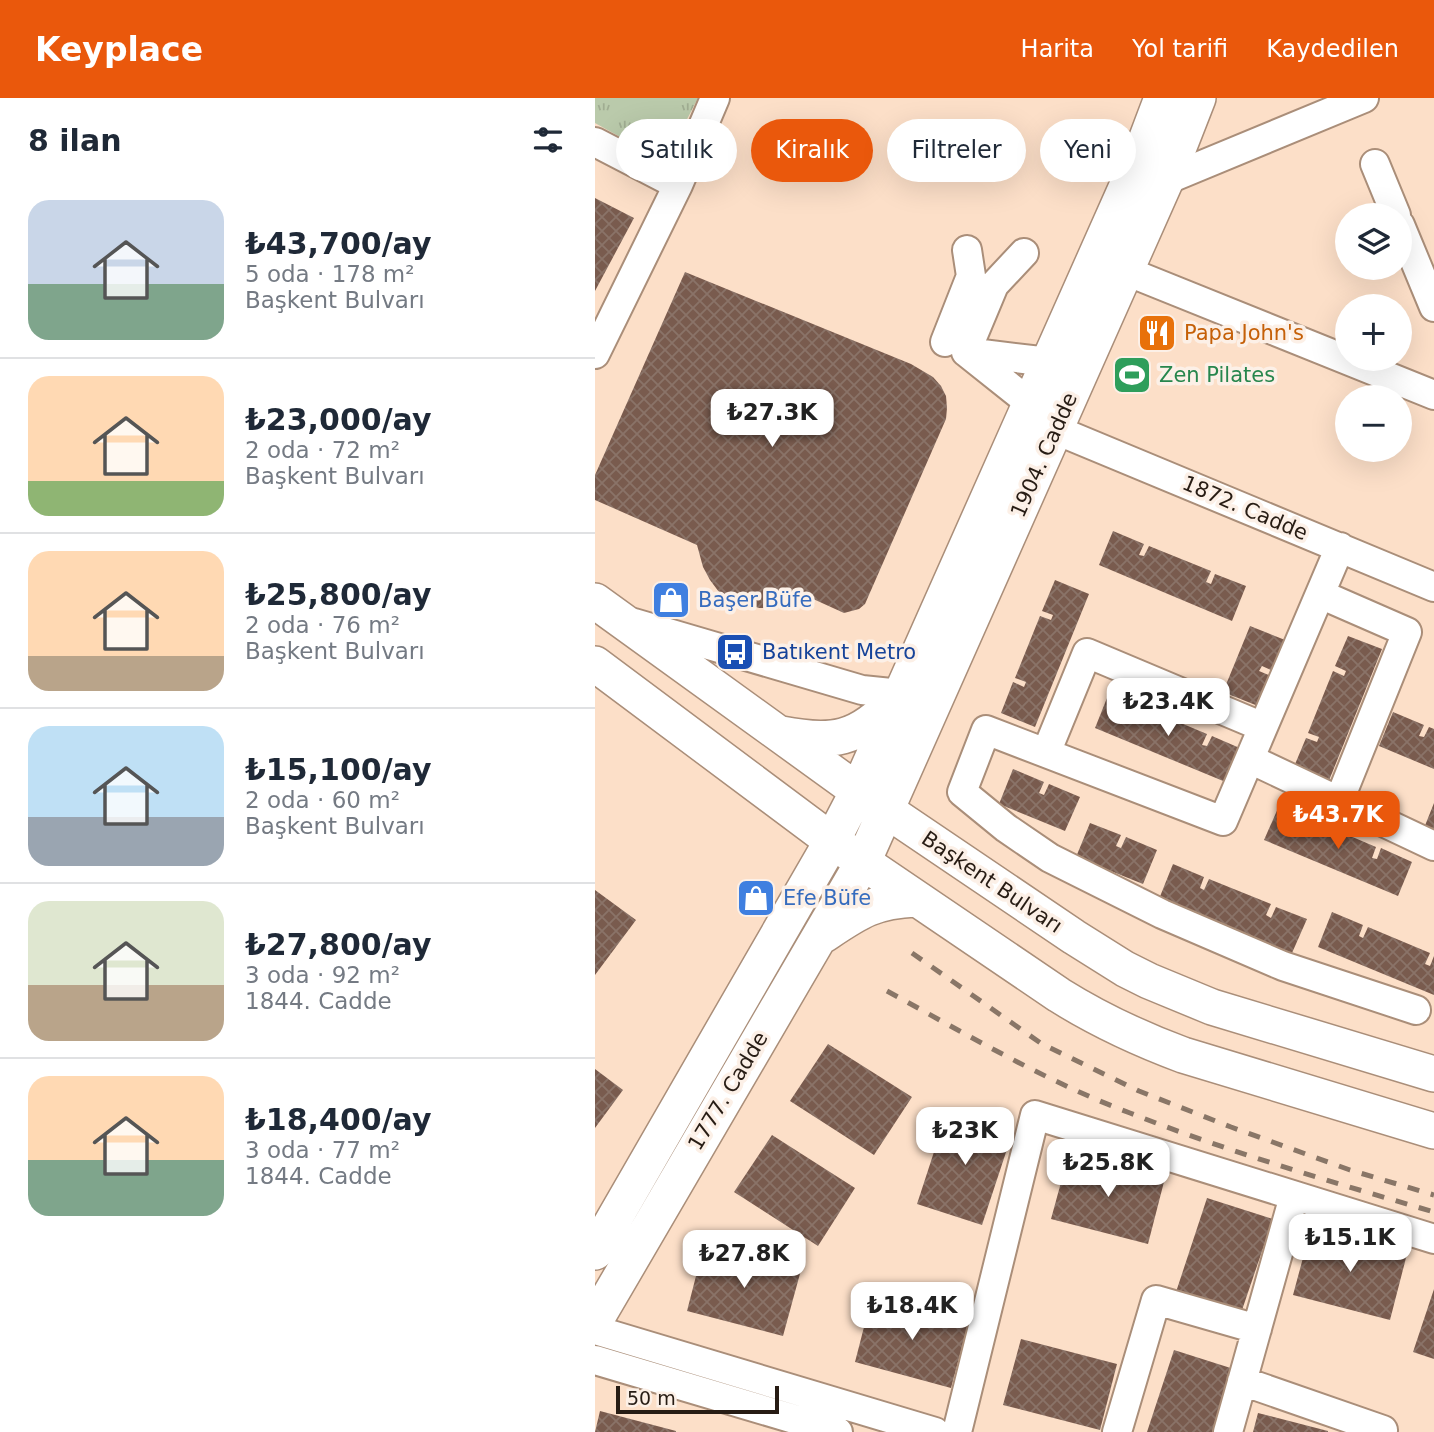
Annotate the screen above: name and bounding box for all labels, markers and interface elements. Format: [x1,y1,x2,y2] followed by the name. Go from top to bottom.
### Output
[35,30,203,69] text: Keyplace
[1021,35,1094,63] text: Harita
[1132,35,1228,63] text: Yol tarifi
[1266,35,1399,63] text: Kaydedilen
[616,119,737,182] chip: Satılık
[751,119,873,182] chip: Kiralık
[887,119,1026,182] chip: Filtreler
[1040,119,1136,182] chip: Yeni
[529,121,567,159] icon: filters
[28,123,122,158] text: 8 ilan
[1335,203,1412,462] map controls
[1335,203,1412,280] button: layers
[245,226,431,261] text: ₺43,700/ay
[84,228,168,312] icon: home
[245,261,414,287] text: 5 oda · 178 m²
[245,287,425,313] text: Başkent Bulvarı
[1335,294,1412,371] button: +
[1136,312,1178,354] restaurant icon: Papa John's
[1184,321,1304,345] place label: Papa John's
[1111,354,1153,396] sports icon: Zen Pilates
[1159,363,1275,387] place label: Zen Pilates
[1335,385,1412,462] button: −
[1006,389,1082,521] street label: 1904. Cadde
[715,390,829,449] pin: ₺27.3K
[727,399,817,425] text: ₺27.3K
[245,402,431,437] text: ₺23,000/ay
[84,404,168,488] icon: home
[245,437,400,463] text: 2 oda · 72 m²
[245,463,425,489] text: Başkent Bulvarı
[1179,471,1311,545] street label: 1872. Cadde
[245,577,431,612] text: ₺25,800/ay
[84,579,168,663] icon: home
[650,579,692,621] shop icon: Başer Büfe
[698,588,812,612] place label: Başer Büfe
[245,612,400,638] text: 2 oda · 76 m²
[714,631,756,673] bus stop icon: Batıkent Metro
[245,638,425,664] text: Başkent Bulvarı
[762,640,916,664] place label: Batıkent Metro
[1111,678,1225,738] pin: ₺23.4K
[1123,688,1213,714] text: ₺23.4K
[245,752,431,787] text: ₺15,100/ay
[84,754,168,838] icon: home
[245,787,400,813] text: 2 oda · 60 m²
[1281,792,1395,851] pin: ₺43.7K
[1293,801,1383,827] text: ₺43.7K
[245,813,425,839] text: Başkent Bulvarı
[917,826,1067,938] street label: Başkent Bulvarı
[735,877,777,919] shop icon: Efe Büfe
[783,886,871,910] place label: Efe Büfe
[245,927,431,962] text: ₺27,800/ay
[84,929,168,1013] icon: home
[245,962,400,988] text: 3 oda · 92 m²
[245,988,392,1014] text: 1844. Cadde
[683,1027,773,1155] street label: 1777. Cadde
[245,1102,431,1137] text: ₺18,400/ay
[84,1104,168,1188] icon: home
[924,1108,1006,1167] pin: ₺23K
[932,1117,998,1143] text: ₺23K
[245,1137,400,1163] text: 3 oda · 77 m²
[1051,1140,1165,1199] pin: ₺25.8K
[1063,1149,1153,1175] text: ₺25.8K
[245,1163,392,1189] text: 1844. Cadde
[1293,1214,1407,1274] pin: ₺15.1K
[1305,1224,1395,1250] text: ₺15.1K
[687,1230,801,1290] pin: ₺27.8K
[699,1240,789,1266] text: ₺27.8K
[855,1282,969,1342] pin: ₺18.4K
[867,1292,957,1318] text: ₺18.4K
[616,1383,779,1415] scale bar
[627,1387,676,1409] text: 50 m

